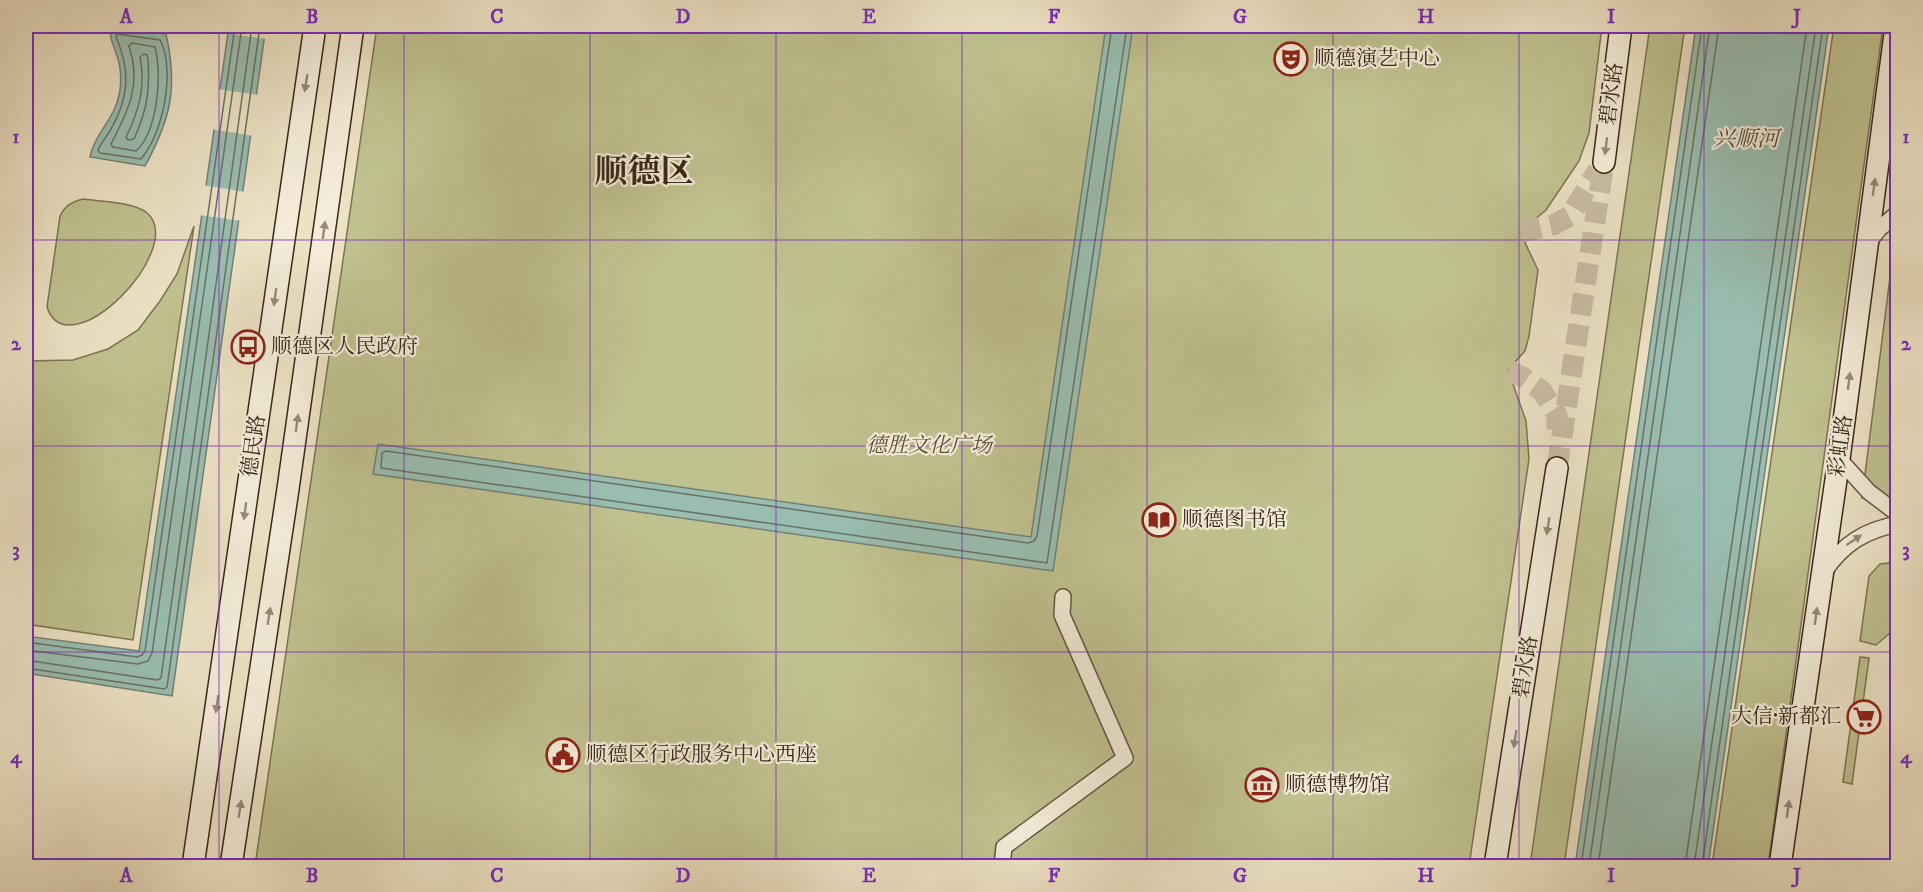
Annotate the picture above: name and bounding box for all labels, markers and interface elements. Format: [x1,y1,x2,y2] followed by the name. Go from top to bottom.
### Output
[119,5,134,30] text: A
[306,5,318,30] text: B
[490,5,504,30] text: C
[676,5,691,30] text: D
[862,5,876,30] text: E
[1048,5,1061,30] text: F
[1233,5,1247,30] text: G
[1418,5,1435,30] text: H
[1607,5,1615,30] text: I
[1791,5,1801,30] text: J
[1273,41,1309,77] theatre icon: 顺德演艺中心
[1314,46,1440,72] place label: 顺德演艺中心
[1595,61,1629,127] street label: 碧水路
[302,74,311,93] one-way arrow
[12,125,20,150] text: 1
[1902,125,1910,150] text: 1
[1713,126,1783,153] water label: 兴顺河
[1601,137,1610,156] one-way arrow
[595,152,694,193] district label: 顺德区
[1869,178,1878,197] one-way arrow
[319,220,328,239] one-way arrow
[270,288,279,307] one-way arrow
[230,329,266,365] bus stop icon: 顺德区人民政府
[11,332,22,357] text: 2
[1901,332,1912,357] text: 2
[271,334,418,360] place label: 顺德区人民政府
[1844,371,1854,390] one-way arrow
[237,413,271,479] street label: 德民路
[292,413,301,432] one-way arrow
[1824,413,1858,479] street label: 彩虹路
[866,433,994,459] park label: 德胜文化广场
[240,502,249,521] one-way arrow
[1141,502,1177,538] library icon: 顺德图书馆
[1182,507,1287,533] place label: 顺德图书馆
[1544,517,1553,536] one-way arrow
[1846,534,1862,546] one-way arrow
[12,538,20,563] text: 3
[1902,538,1910,563] text: 3
[264,606,273,625] one-way arrow
[1812,606,1821,625] one-way arrow
[1508,634,1544,700] street label: 碧水路
[212,695,221,714] one-way arrow
[1846,699,1882,735] supermarket icon: 大信·新都汇
[1731,704,1841,730] place label: 大信·新都汇
[1510,730,1519,749] one-way arrow
[545,737,581,773] public building icon: 顺德区行政服务中心西座
[586,742,817,768] place label: 顺德区行政服务中心西座
[10,745,23,770] text: 4
[1900,745,1913,770] text: 4
[1244,767,1280,803] museum icon: 顺德博物馆
[1285,772,1390,798] place label: 顺德博物馆
[235,799,244,818] one-way arrow
[1784,799,1793,818] one-way arrow
[119,864,134,889] text: A
[306,864,318,889] text: B
[490,864,504,889] text: C
[676,864,691,889] text: D
[862,864,876,889] text: E
[1048,864,1061,889] text: F
[1233,864,1247,889] text: G
[1418,864,1435,889] text: H
[1607,864,1615,889] text: I
[1791,864,1801,889] text: J

